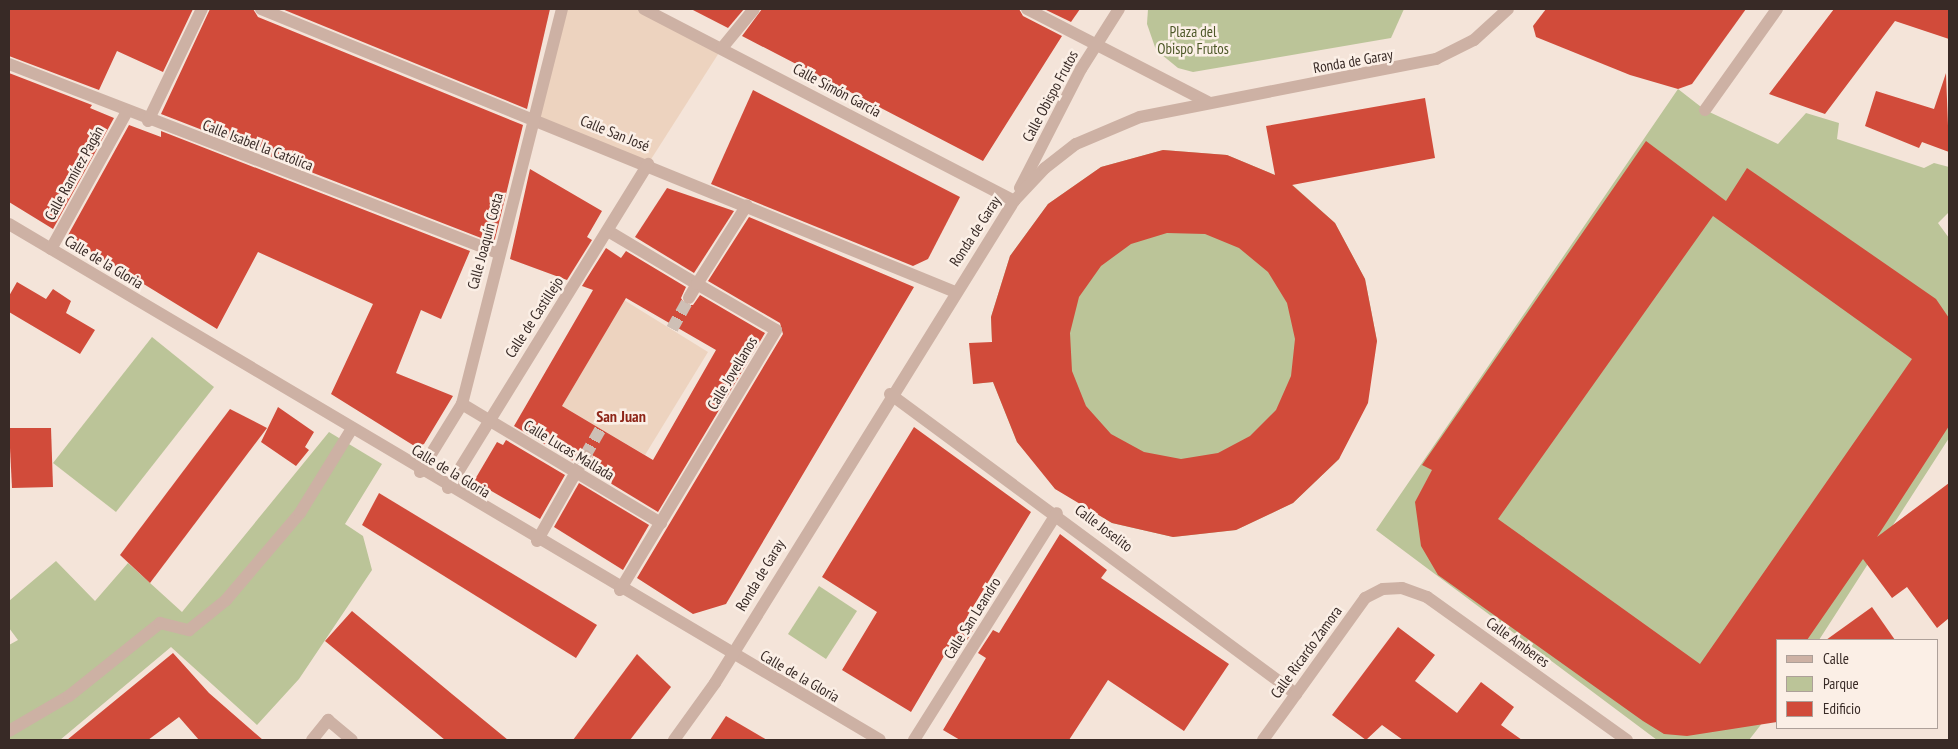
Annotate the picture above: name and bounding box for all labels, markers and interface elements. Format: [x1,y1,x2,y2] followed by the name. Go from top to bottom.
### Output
[1157,22,1229,57] park label: Plaza del Obispo Frutos
[1312,45,1394,77] street label: Ronda de Garay
[1018,47,1082,145] street label: Calle Obispo Frutos
[790,59,884,121] street label: Calle Simón García
[578,111,652,155] street label: Calle San José
[200,116,316,174] street label: Calle Isabel la Católica
[41,123,107,223] street label: Calle Ramírez Pagán
[463,191,507,291] street label: Calle Joaquín Costa
[946,192,1004,270] street label: Ronda de Garay
[62,232,146,292] street label: Calle de la Gloria
[501,273,567,361] street label: Calle de Castillejo
[703,333,761,413] street label: Calle Jovellanos
[596,406,646,426] district label: San Juan
[521,416,617,484] street label: Calle Lucas Mallada
[409,441,493,501] street label: Calle de la Gloria
[1072,500,1136,556] street label: Calle Joselito
[732,536,788,614] street label: Ronda de Garay
[940,574,1004,662] street label: Calle San Leandro
[1266,602,1346,702] street label: Calle Ricardo Zamora
[1483,613,1553,671] street label: Calle Amberes
[1776,639,1938,729] legend
[757,646,843,706] street label: Calle de la Gloria
[1823,649,1849,668] text: Calle
[1823,674,1859,693] text: Parque
[1823,699,1861,718] text: Edificio

